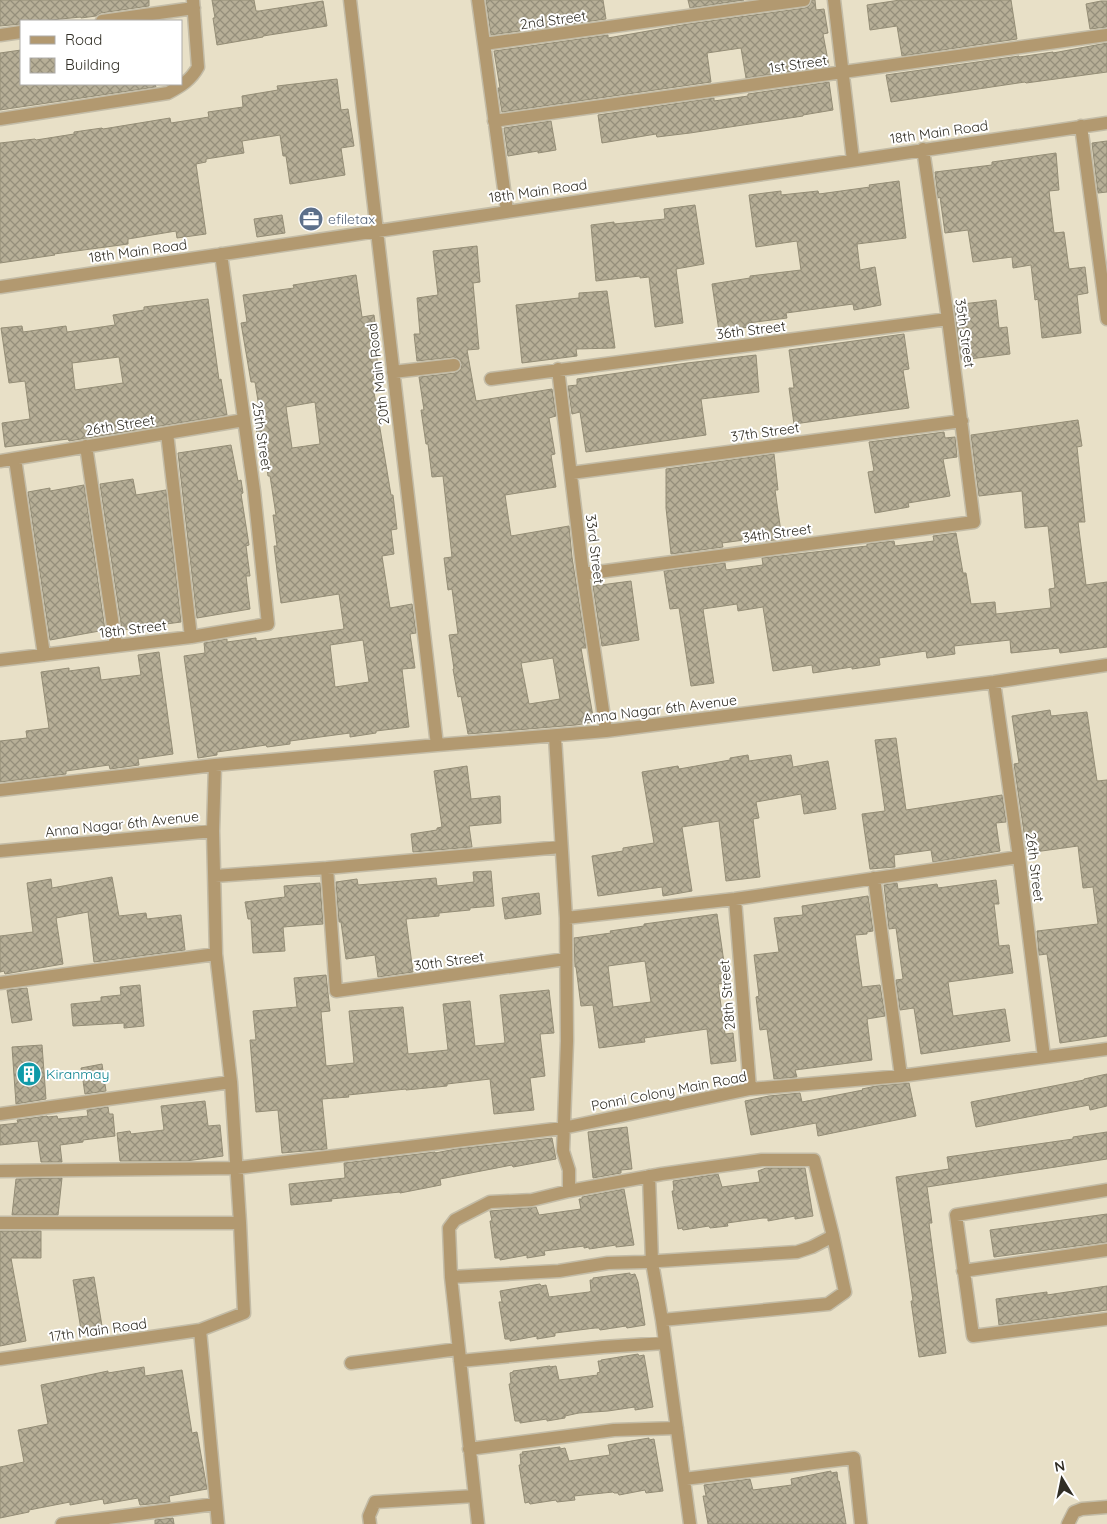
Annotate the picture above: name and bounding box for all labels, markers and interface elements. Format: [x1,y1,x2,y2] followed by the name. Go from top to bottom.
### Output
[519,6,587,34] street label: 2nd Street
[20,20,182,85] legend
[65,30,102,49] text: Road
[768,51,829,77] street label: 1st Street
[65,55,120,74] text: Building
[889,116,989,148] street label: 18th Main Road
[488,175,588,207] street label: 18th Main Road
[298,206,324,232] office icon: efiletax
[328,210,375,228] place label: efiletax
[88,235,188,267] street label: 18th Main Road
[951,297,979,369] street label: 35th Street
[715,317,787,343] street label: 36th Street
[363,322,393,426] street label: 20th Main Road
[248,400,276,472] street label: 25th Street
[84,411,156,439] street label: 26th Street
[729,418,801,446] street label: 37th Street
[582,513,608,585] street label: 33rd Street
[741,519,813,547] street label: 34th Street
[98,616,168,642] street label: 18th Street
[582,691,738,727] street label: Anna Nagar 6th Avenue
[44,807,200,841] street label: Anna Nagar 6th Avenue
[1022,831,1048,903] street label: 26th Street
[413,947,485,975] street label: 30th Street
[715,959,739,1031] street label: 28th Street
[16,1061,42,1087] building icon: Kiranmay
[46,1065,109,1083] place label: Kiranmay
[590,1067,748,1115] street label: Ponni Colony Main Road
[48,1314,148,1346] street label: 17th Main Road
[1037,1454,1087,1504] north arrow
[1053,1456,1066,1476] text: N

